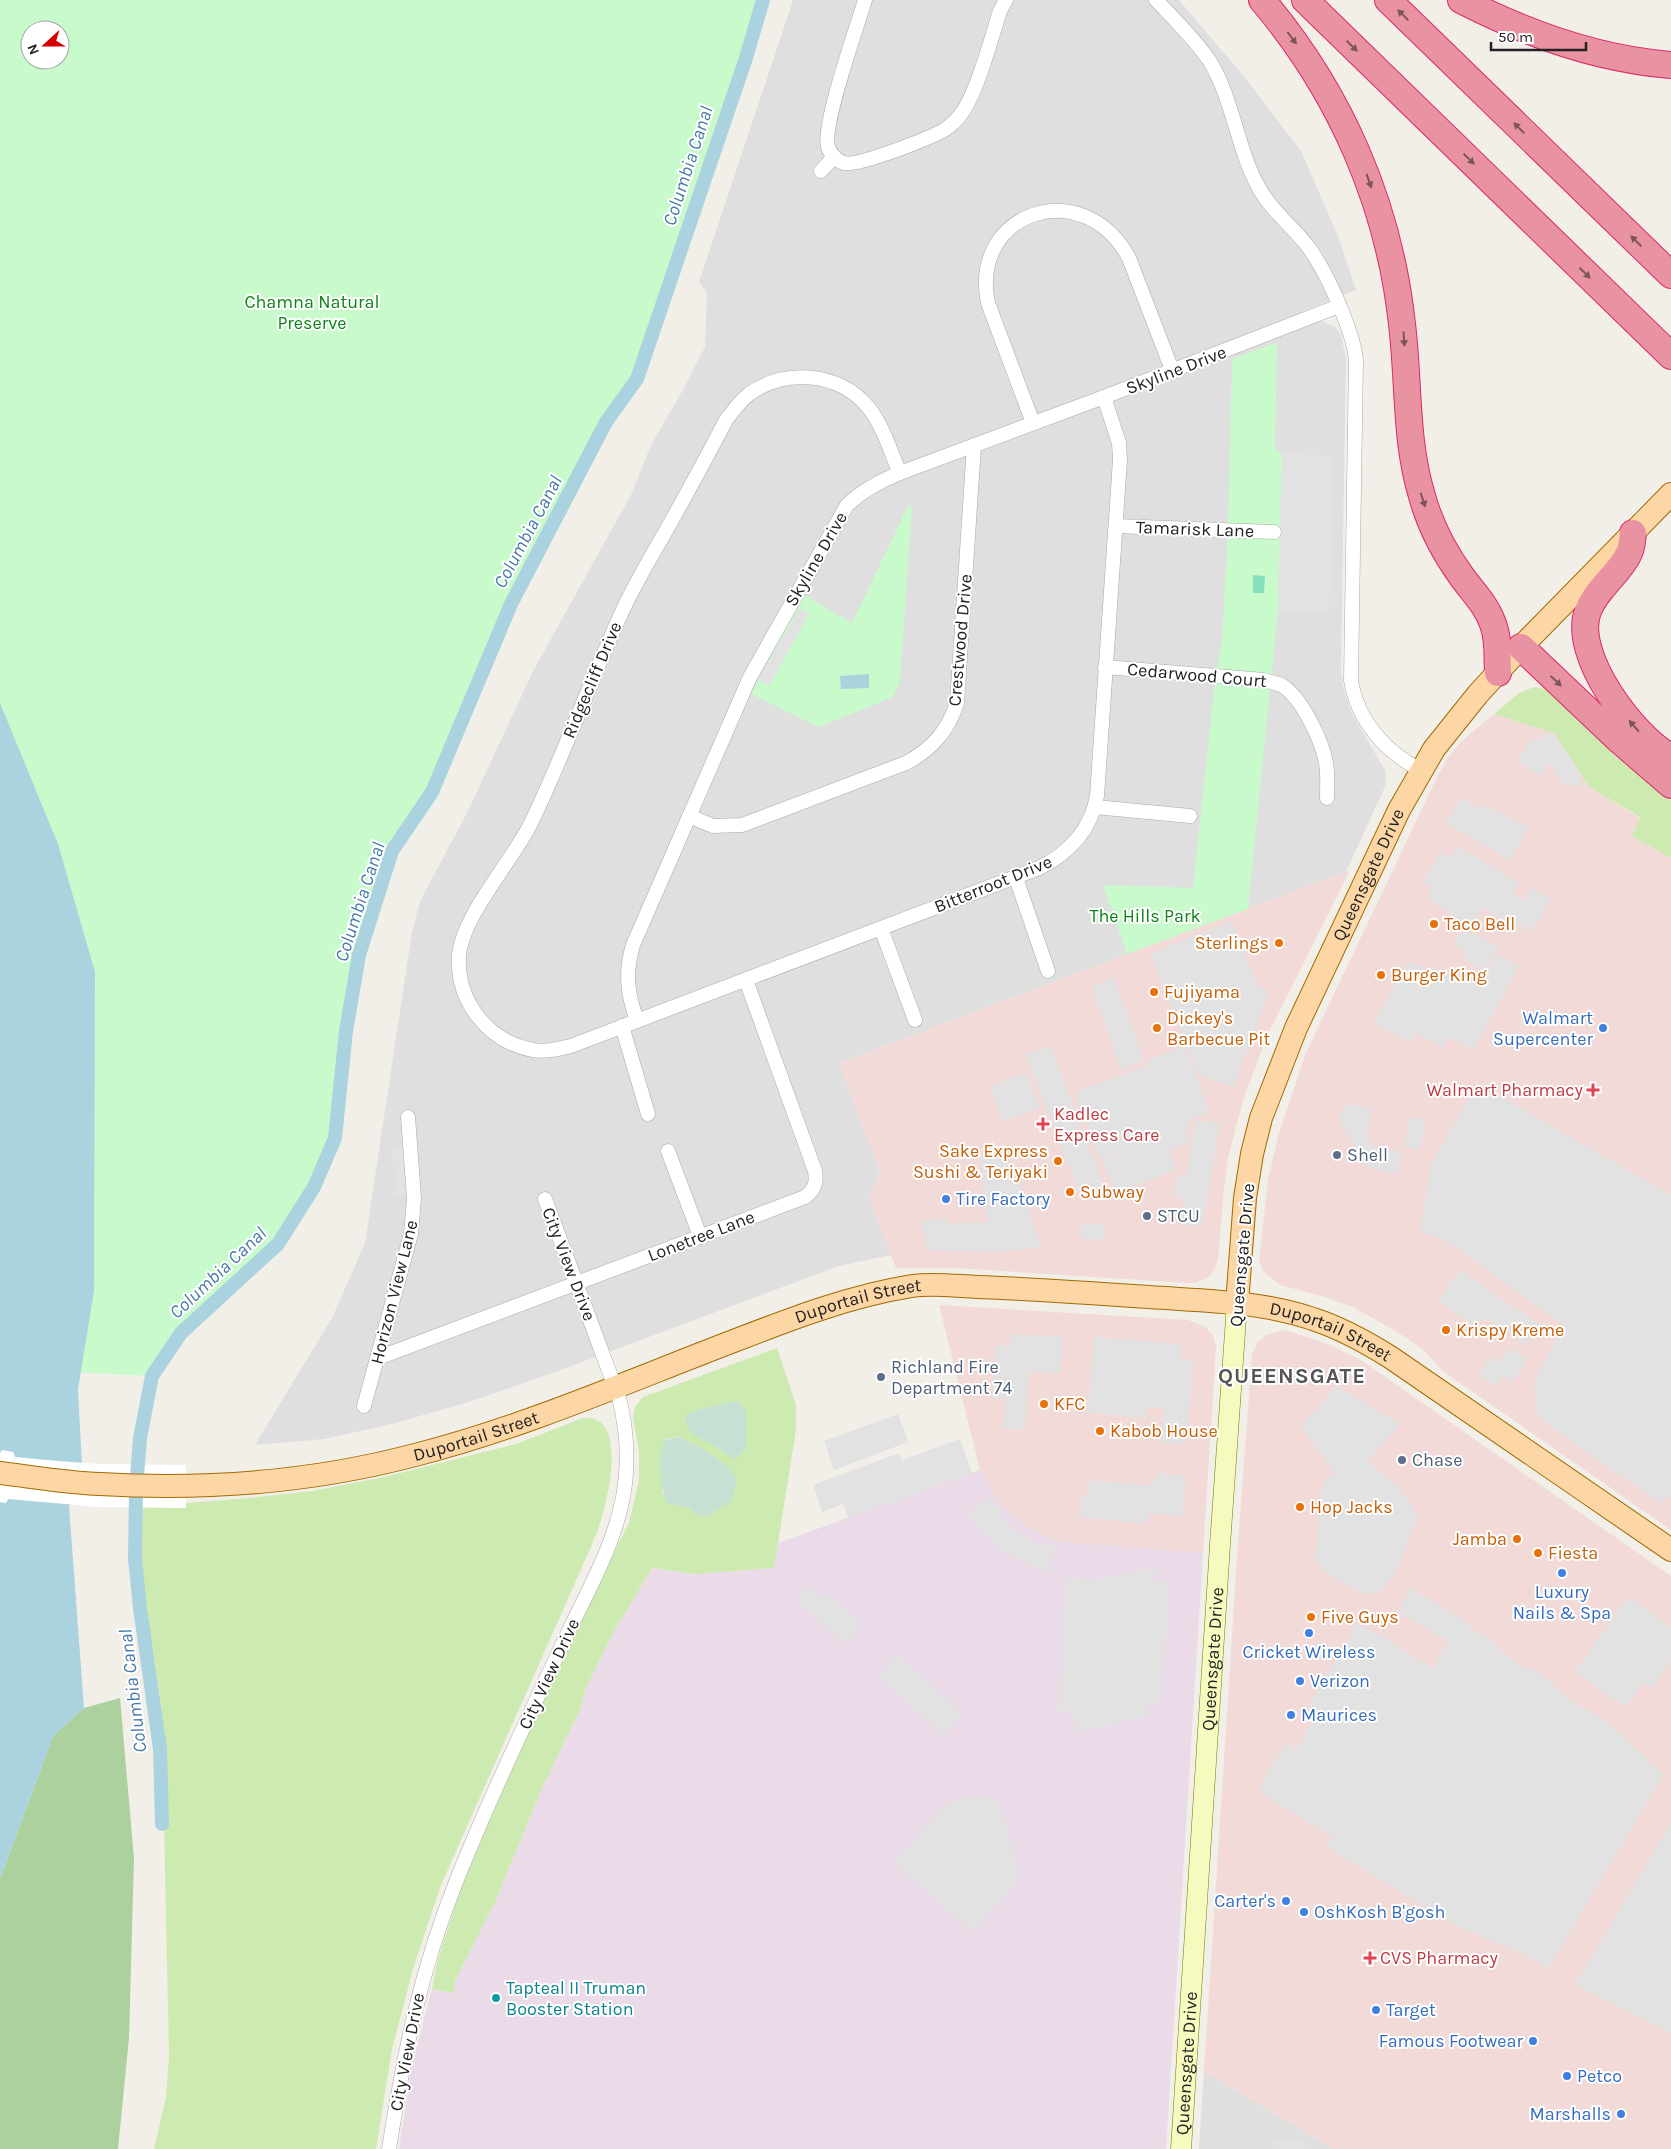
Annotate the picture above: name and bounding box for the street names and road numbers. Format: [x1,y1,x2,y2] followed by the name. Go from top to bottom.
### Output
[1123,341,1229,399] street label: Skyline Drive
[780,508,852,610] street label: Skyline Drive
[1136,516,1254,542] street label: Tamarisk Lane
[943,573,977,707] street label: Crestwood Drive
[557,618,627,742] street label: Ridgecliff Drive
[1126,658,1268,692] street label: Cedarwood Court
[1328,805,1409,945] street label: Queensgate Drive
[931,850,1055,918] street label: Bitterroot Drive
[1225,1182,1259,1328] street label: Queensgate Drive
[537,1204,601,1324] street label: City View Drive
[644,1206,758,1266] street label: Lonetree Lane
[365,1218,423,1366] street label: Horizon View Lane
[792,1274,922,1328] street label: Duportail Street
[1268,1297,1396,1366] street label: Duportail Street
[411,1406,542,1466] street label: Duportail Street
[1197,1586,1228,1732] street label: Queensgate Drive
[514,1615,584,1733] street label: City View Drive
[385,1991,429,2113] street label: City View Drive
[1171,1991,1202,2136] street label: Queensgate Drive

